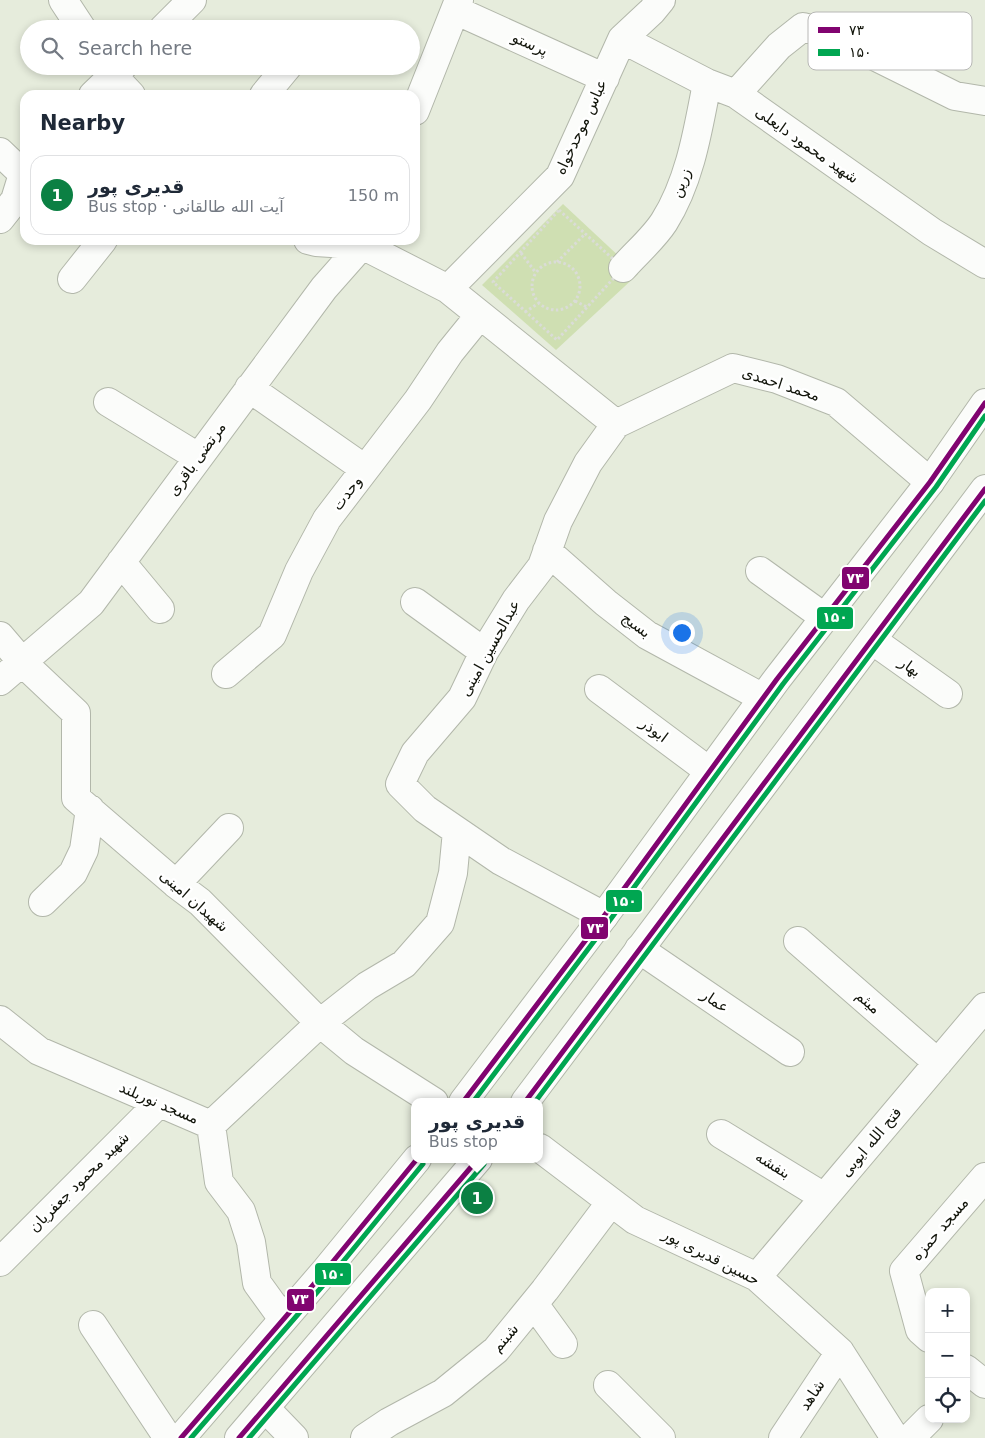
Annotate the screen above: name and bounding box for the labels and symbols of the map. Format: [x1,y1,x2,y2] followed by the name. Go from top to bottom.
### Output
[808,12,972,70] legend
[849,22,865,38] text: ۷۳
[508,28,551,61] street label: پرستو
[849,44,872,60] text: ۱۵۰
[551,76,611,178] street label: عباس موحدخواه
[752,103,862,187] street label: شهید محمود دایعلی
[667,166,695,200] street label: زرین
[740,363,822,405] street label: محمد احمدی
[164,419,230,499] street label: مرتضی باقری
[328,472,366,514] street label: وحدت
[841,566,870,590] line badge: ۷۳
[846,570,864,586] text: ۷۳
[456,597,524,699] street label: عبدالحسین امینی
[816,606,854,630] line badge: ۱۵۰
[618,608,654,642] street label: بسیج
[822,609,848,625] text: ۱۵۰
[669,620,695,646] your location
[895,652,925,681] street label: بهار
[636,713,671,746] street label: ابوذر
[156,866,232,936] street label: شهیدان امینی
[605,889,643,913] line badge: ۱۵۰
[611,893,637,909] text: ۱۵۰
[580,916,609,940] line badge: ۷۳
[586,920,604,936] text: ۷۳
[697,985,732,1017] street label: عمار
[852,986,884,1018] street label: میثم
[117,1078,201,1128] street label: مسجد نوربلند
[837,1103,905,1181] street label: فتح الله ایوبی
[25,1128,133,1236] street label: شهید محمود جعفریان
[752,1147,794,1183] street label: بنفشه
[461,1179,493,1217] pin: 1
[908,1194,972,1264] street label: مسجد حمزه
[658,1224,763,1290] street label: حسین قدیری پور
[314,1262,352,1286] line badge: ۱۵۰
[320,1266,346,1282] text: ۱۵۰
[286,1288,315,1312] line badge: ۷۳
[291,1291,309,1307] text: ۷۳
[488,1320,522,1356] street label: شبنم
[795,1376,829,1414] street label: شاهد

